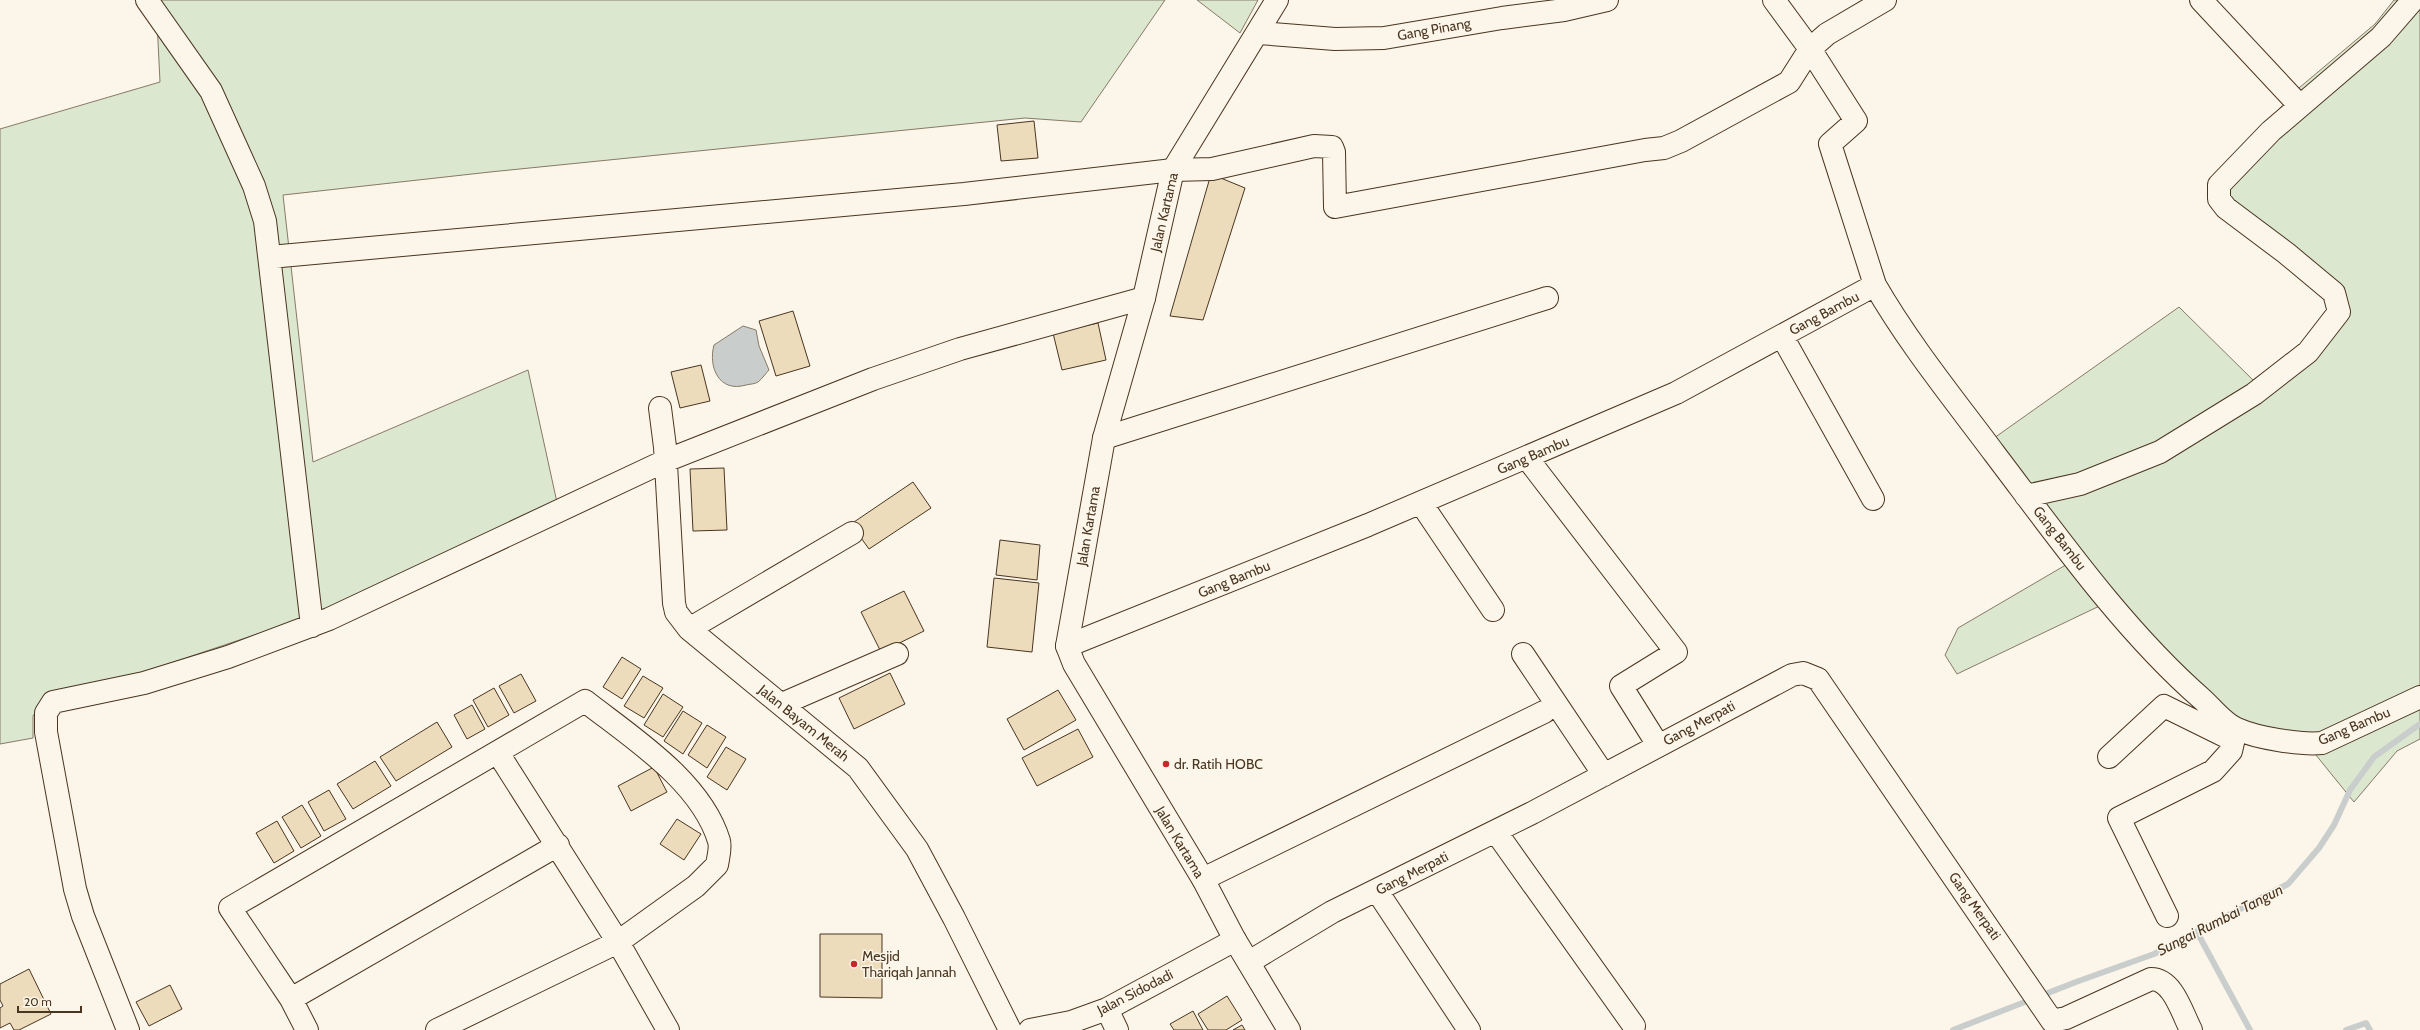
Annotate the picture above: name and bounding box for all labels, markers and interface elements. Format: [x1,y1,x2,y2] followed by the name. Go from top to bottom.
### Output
[1396,14,1473,44] street label: Gang Pinang
[1146,170,1182,254] street label: Jalan Kartama
[1786,287,1862,339] street label: Gang Bambu
[1494,432,1572,478] street label: Gang Bambu
[1072,484,1104,568] street label: Jalan Kartama
[2029,502,2091,574] street label: Gang Bambu
[1195,556,1273,602] street label: Gang Bambu
[754,680,853,765] street label: Jalan Bayam Merah
[1660,697,1738,749] street label: Gang Merpati
[2315,703,2393,749] street label: Gang Bambu
[1174,755,1263,773] place label: dr. Ratih HOBC
[1161,759,1171,769] marker: dr. Ratih HOBC
[1151,802,1209,881] street label: Jalan Kartama
[1373,847,1451,899] street label: Gang Merpati
[1945,869,2005,944] street label: Gang Merpati
[2154,880,2286,960] water label: Sungai Rumbai Tangun
[862,947,956,981] place label: Mesjid Thariqah Jannah
[849,959,859,969] marker: Mesjid Thariqah Jannah
[1093,965,1176,1019] street label: Jalan Sidodadi
[18,988,81,1014] scale bar
[24,994,52,1009] text: 20 m

